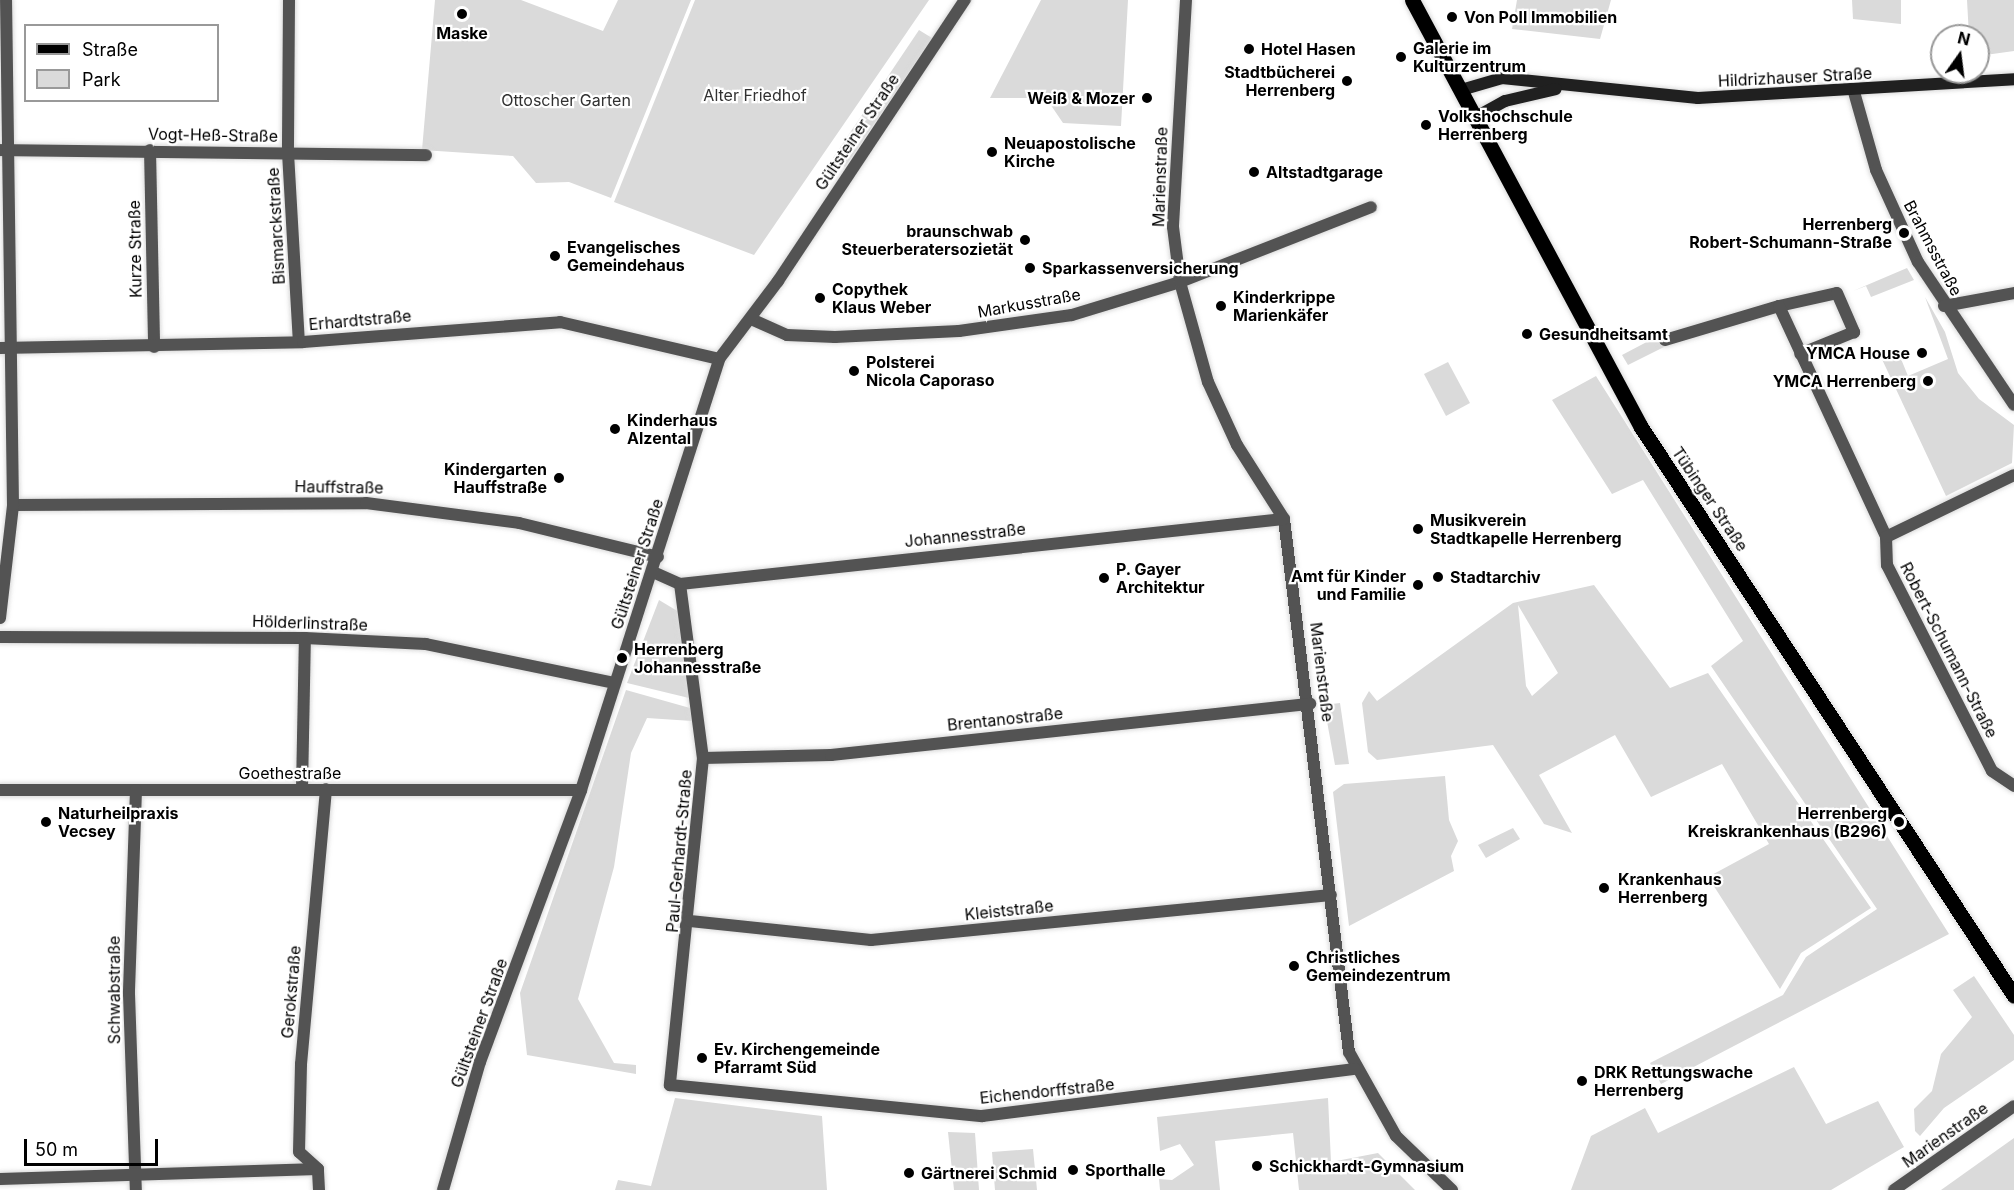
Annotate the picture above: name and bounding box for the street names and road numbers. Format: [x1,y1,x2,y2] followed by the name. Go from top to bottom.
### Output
[1717,63,1873,91] street label: Hildrizhauser Straße
[811,70,903,194] street label: Gültsteiner Straße
[148,124,278,146] street label: Vogt-Heß-Straße
[1149,127,1171,227] street label: Marienstraße
[263,167,289,285] street label: Bismarckstraße
[1900,197,1966,299] street label: Brahmsstraße
[125,200,145,298] street label: Kurze Straße
[976,284,1082,322] street label: Markusstraße
[308,306,412,334] street label: Erhardtstraße
[1668,443,1752,555] street label: Tübinger Straße
[294,477,384,497] street label: Hauffstraße
[607,496,667,632] street label: Gültsteiner Straße
[903,519,1027,551] street label: Johannesstraße
[1896,559,2002,741] street label: Robert-Schumann-Straße
[252,611,368,635] street label: Hölderlinstraße
[1306,621,1338,723] street label: Marienstraße
[946,703,1064,735] street label: Brentanostraße
[239,763,341,783] street label: Goethestraße
[662,769,696,933] street label: Paul-Gerhardt-Straße
[964,896,1054,924] street label: Kleiststraße
[104,936,124,1044] street label: Schwabstraße
[277,945,305,1039] street label: Gerokstraße
[447,956,511,1090] street label: Gültsteiner Straße
[979,1074,1115,1108] street label: Eichendorffstraße
[1898,1098,1992,1172] street label: Marienstraße

